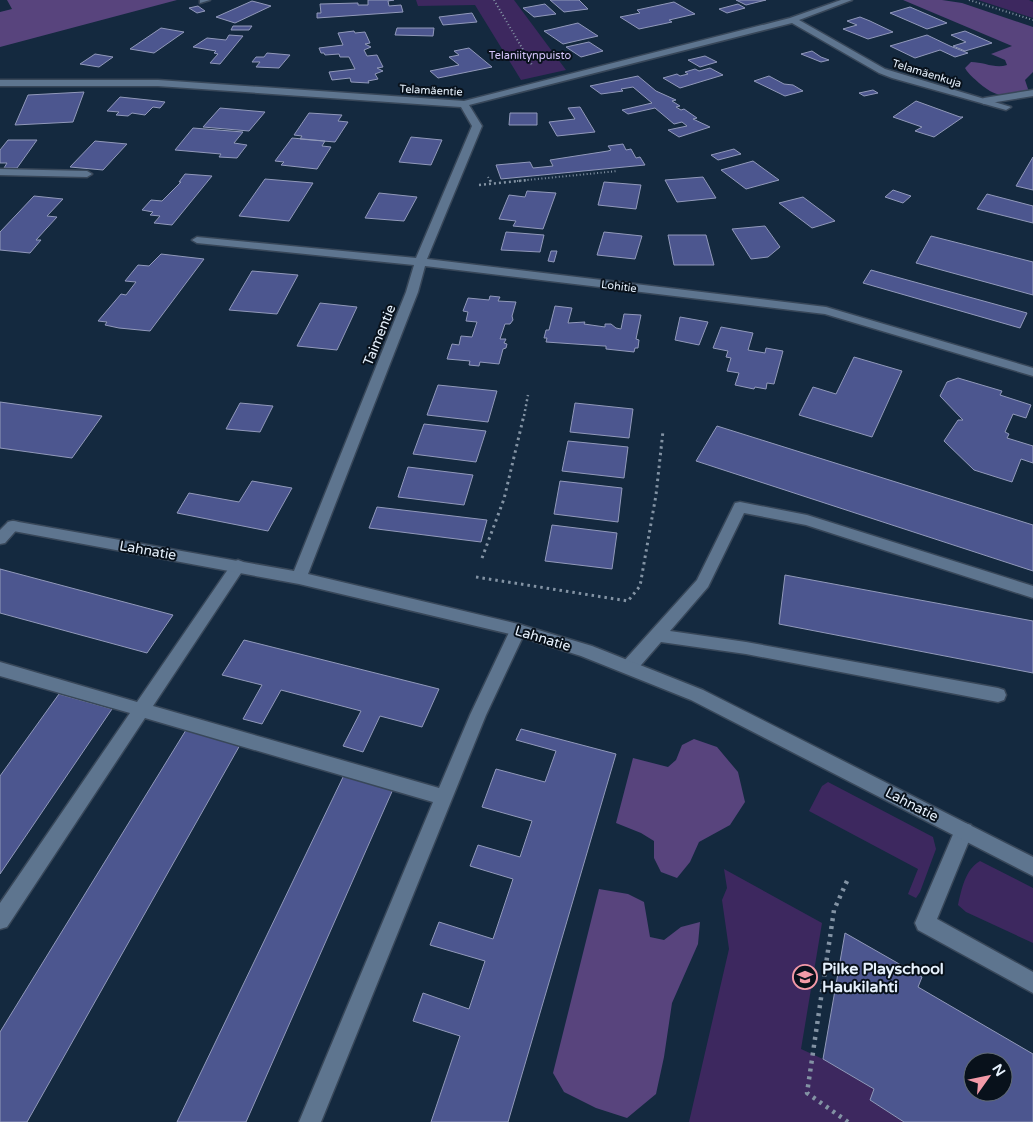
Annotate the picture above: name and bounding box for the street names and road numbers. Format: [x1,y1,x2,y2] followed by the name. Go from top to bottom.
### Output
[891,57,963,90] street label: Telamäenkuja
[399,82,463,99] street label: Telamäentie
[600,278,637,295] street label: Lohitie
[359,302,399,368] street label: Taimentie
[118,537,178,564] street label: Lahnatie
[513,622,573,655] street label: Lahnatie
[882,784,941,825] street label: Lahnatie

